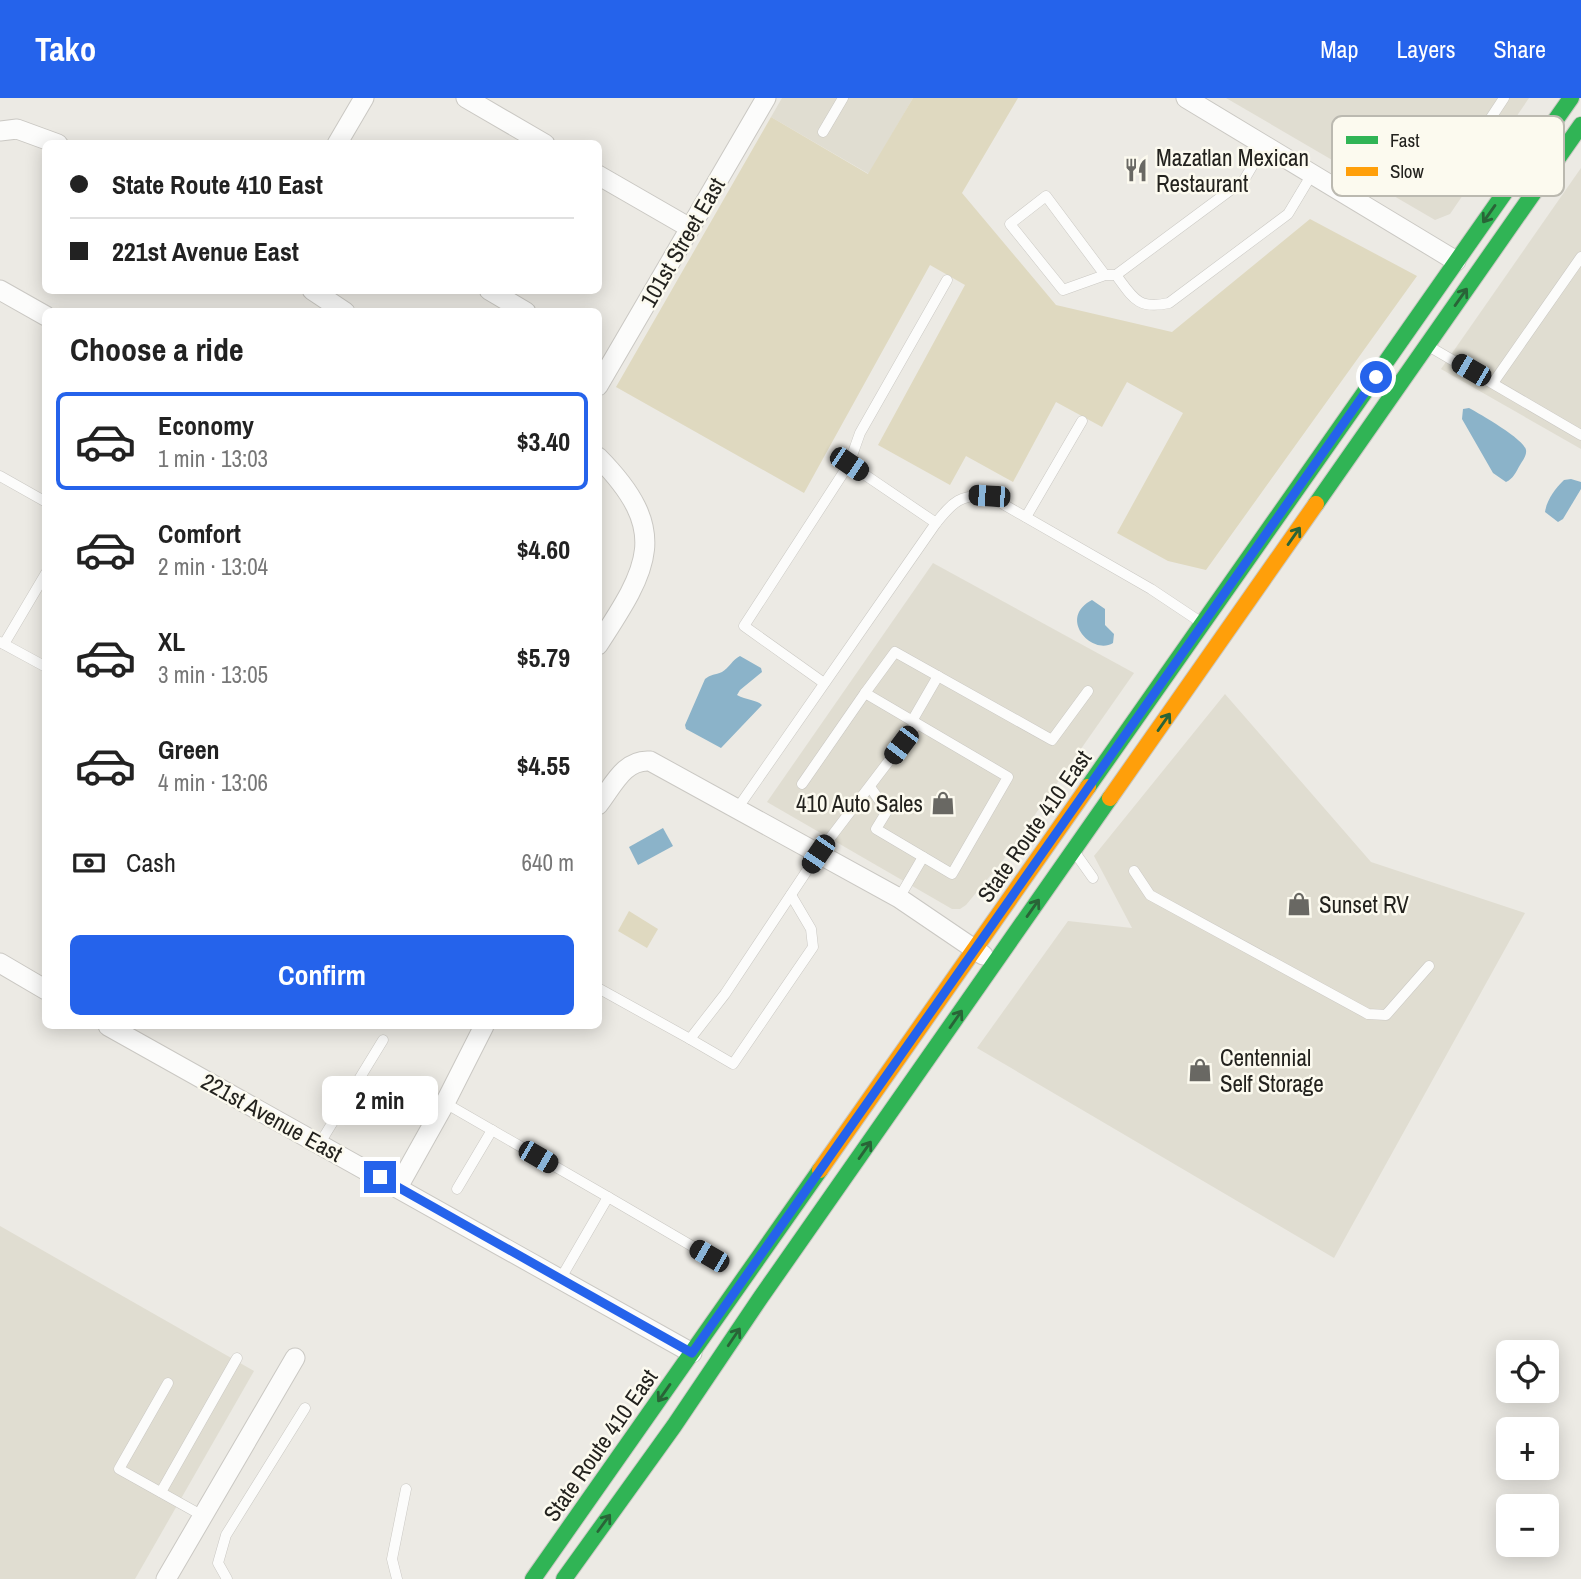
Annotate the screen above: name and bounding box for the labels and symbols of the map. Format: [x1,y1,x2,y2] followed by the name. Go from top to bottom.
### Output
[1332,116,1564,196] legend
[1390,127,1420,153] text: Fast
[1156,142,1309,199] place label: Mazatlan Mexican Restaurant
[1122,156,1150,184] restaurant icon: Mazatlan Mexican Restaurant
[1390,158,1425,184] text: Slow
[632,172,732,312] street label: 101st Street East
[1482,204,1496,223] one-way arrow
[1454,288,1468,307] one-way arrow
[1448,350,1495,390] car
[1360,361,1392,393] route start
[826,444,873,484] car
[968,484,1011,508] car
[1287,527,1301,546] one-way arrow
[1157,713,1171,732] one-way arrow
[880,722,923,768] car
[970,744,1098,908] street label: State Route 410 East
[796,788,923,819] place label: 410 Auto Sales
[929,789,957,817] shop icon: 410 Auto Sales
[798,831,839,877] car
[1319,889,1409,920] place label: Sunset RV
[1285,890,1313,918] shop icon: Sunset RV
[1026,899,1040,919] one-way arrow
[949,1010,963,1029] one-way arrow
[1220,1042,1324,1099] place label: Centennial Self Storage
[1186,1056,1214,1084] shop icon: Centennial Self Storage
[196,1065,348,1169] street label: 221st Avenue East
[322,1076,438,1124] callout: 2 min
[515,1137,562,1177] car
[858,1141,872,1161] one-way arrow
[364,1161,396,1193] route end
[686,1236,733,1276] car
[727,1327,741,1347] one-way arrow
[536,1363,664,1527] street label: State Route 410 East
[657,1383,671,1402] one-way arrow
[596,1514,611,1533] one-way arrow

